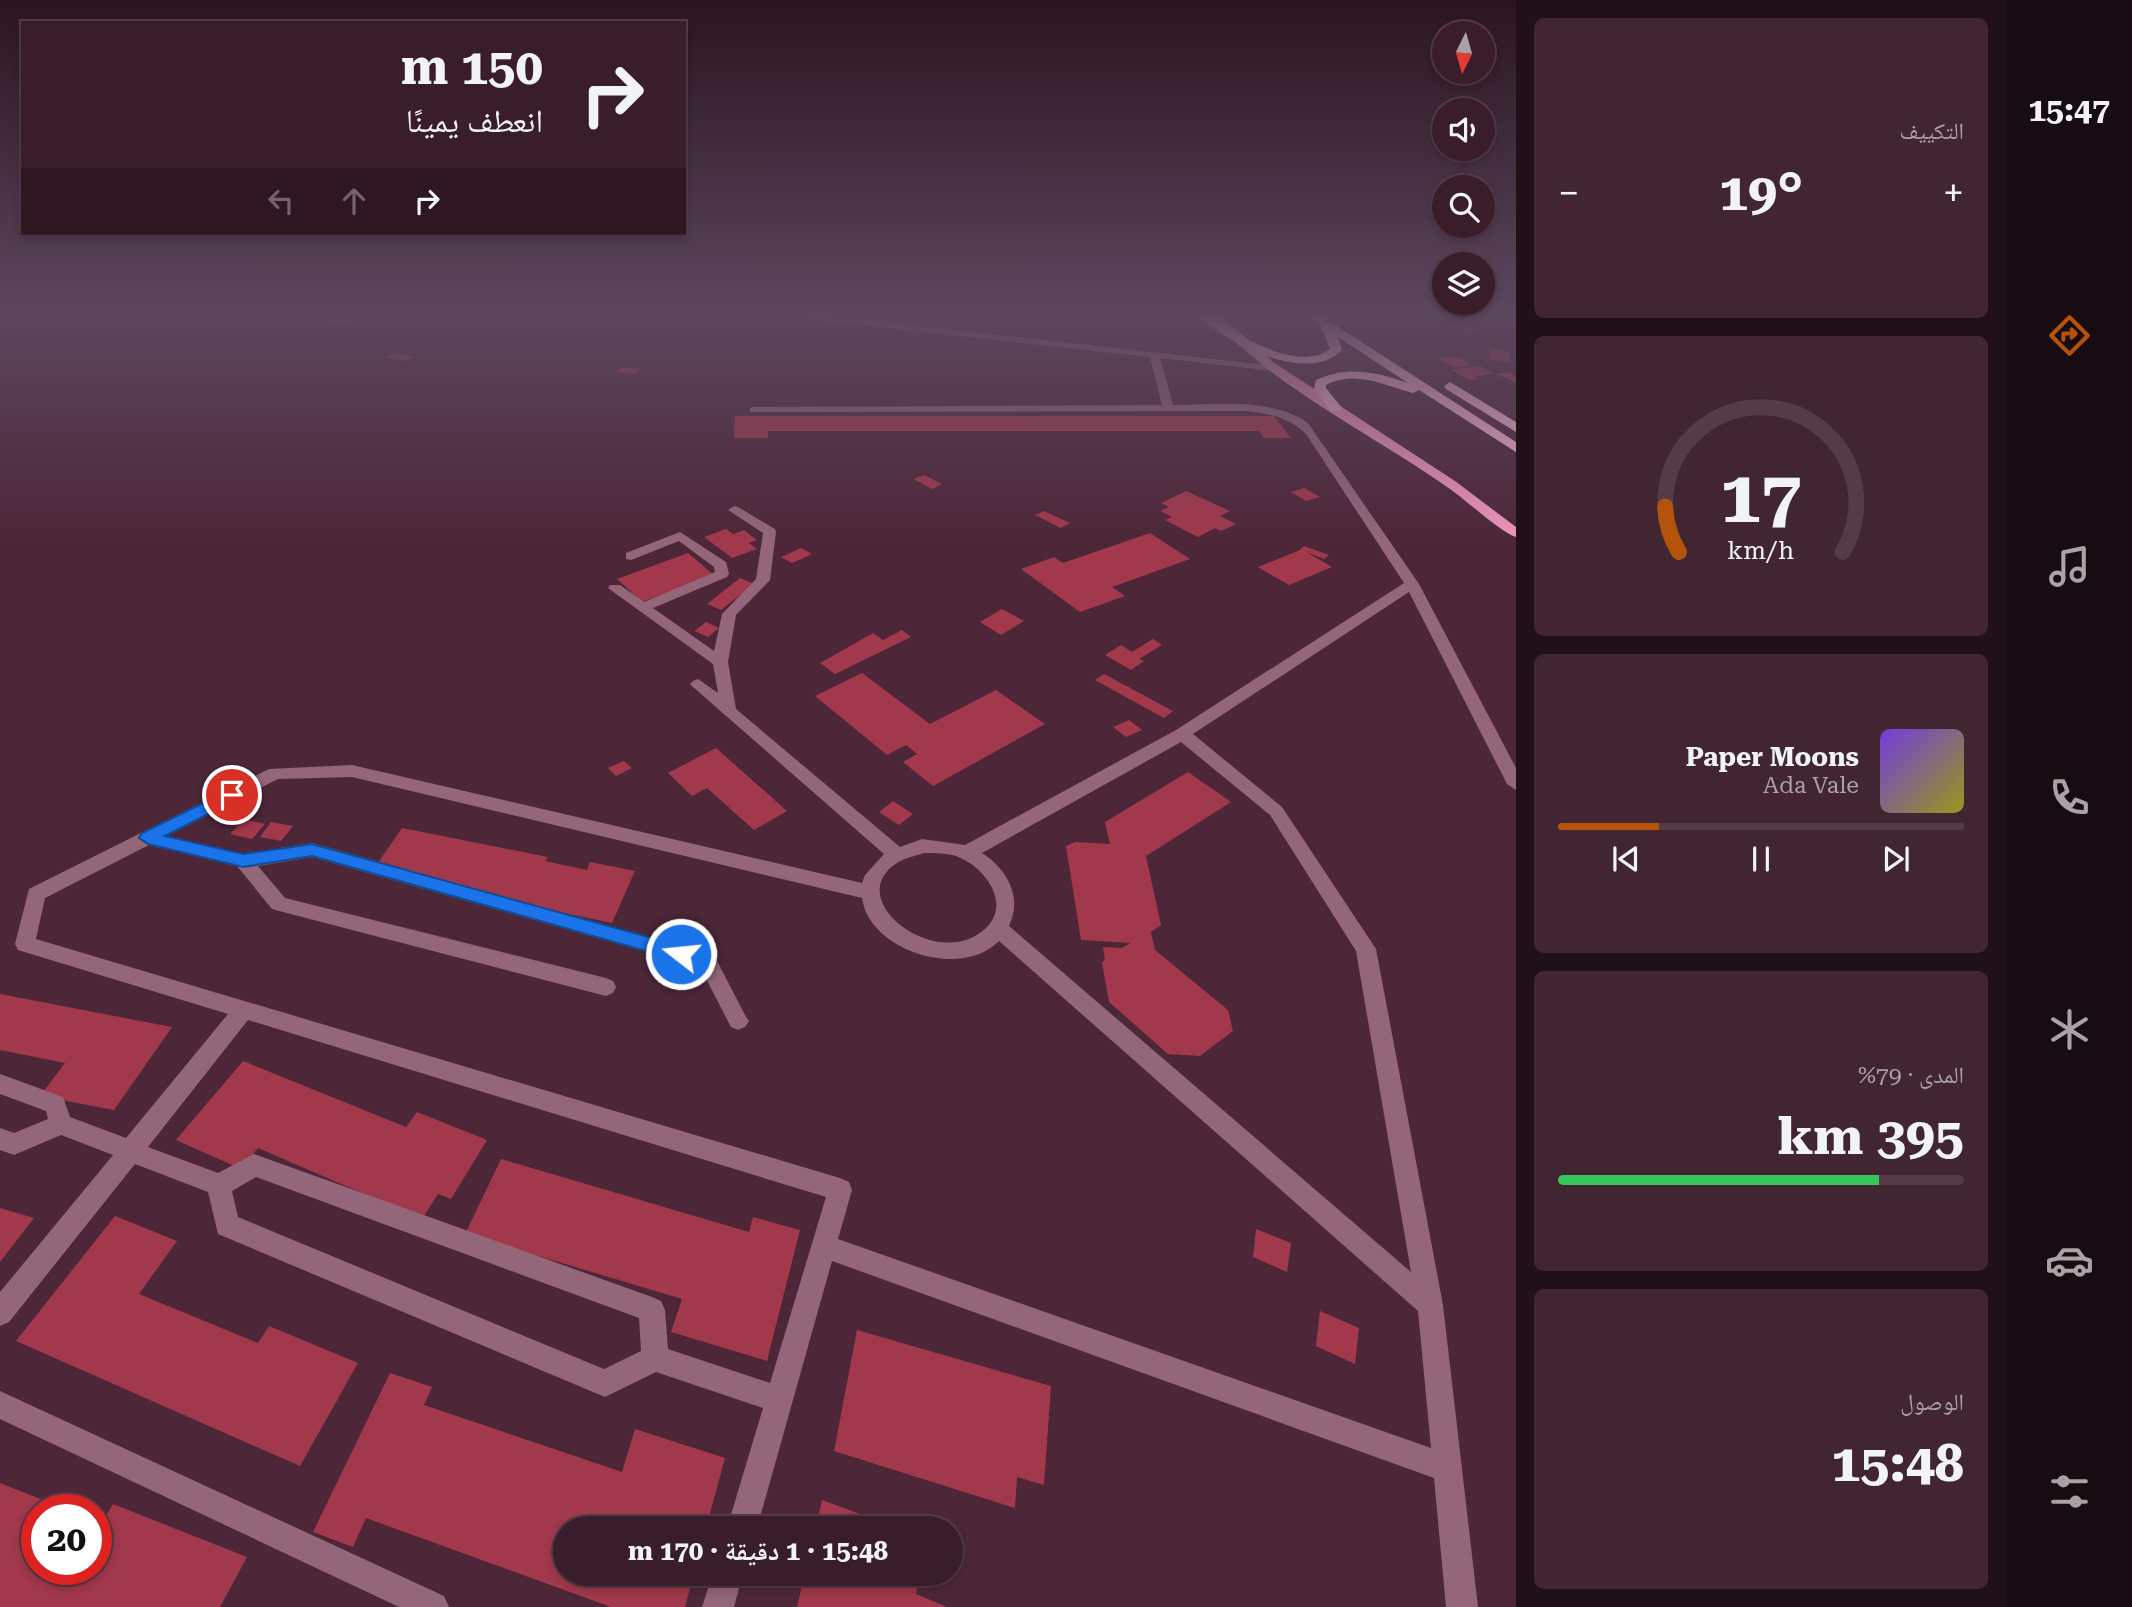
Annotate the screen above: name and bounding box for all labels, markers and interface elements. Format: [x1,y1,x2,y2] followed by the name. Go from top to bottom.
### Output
[1432,21,1494,84] north arrow
[1432,21,1495,315] map controls
[401,39,543,96] text: 150 m
[567,49,658,140] icon: right
[2028,91,2110,129] text: 15:47
[1432,98,1495,161] button: sound
[406,102,543,140] text: انعطف يمينًا
[1899,118,1964,145] text: التكييف
[1719,162,1803,223] text: 19°
[1558,171,1579,215] text: −
[1943,171,1964,215] text: +
[1432,175,1495,238] button: search
[262,182,300,220] icon: left
[335,182,373,220] icon: ahead
[408,182,446,220] icon: right
[1432,252,1495,315] button: layers
[2045,311,2094,360] icon: directions
[1720,455,1802,540] text: 17
[1728,535,1794,564] text: km/h
[2045,542,2094,591] icon: music
[1686,742,1859,772] text: Paper Moons
[202,765,262,825] pin
[1763,772,1859,799] text: Ada Vale
[2045,773,2094,822] icon: phone
[213,776,251,814] icon: arrive
[1607,840,1645,878] icon: previous
[1742,840,1780,878] icon: pause
[1877,840,1915,878] icon: next
[644,917,718,991] position arrow
[2045,1005,2094,1054] icon: climate
[1858,1062,1964,1089] text: المدى · 79%
[1777,1106,1964,1167] text: 395 km
[2045,1236,2094,1285] icon: car
[1900,1389,1964,1416] text: الوصول
[1831,1433,1964,1494] text: 15:48
[2045,1467,2094,1516] icon: filters
[21,1494,112,1585] speed limit sign: 20
[628,1536,888,1566] text: 15:48 · 1 دقيقة · 170 m

